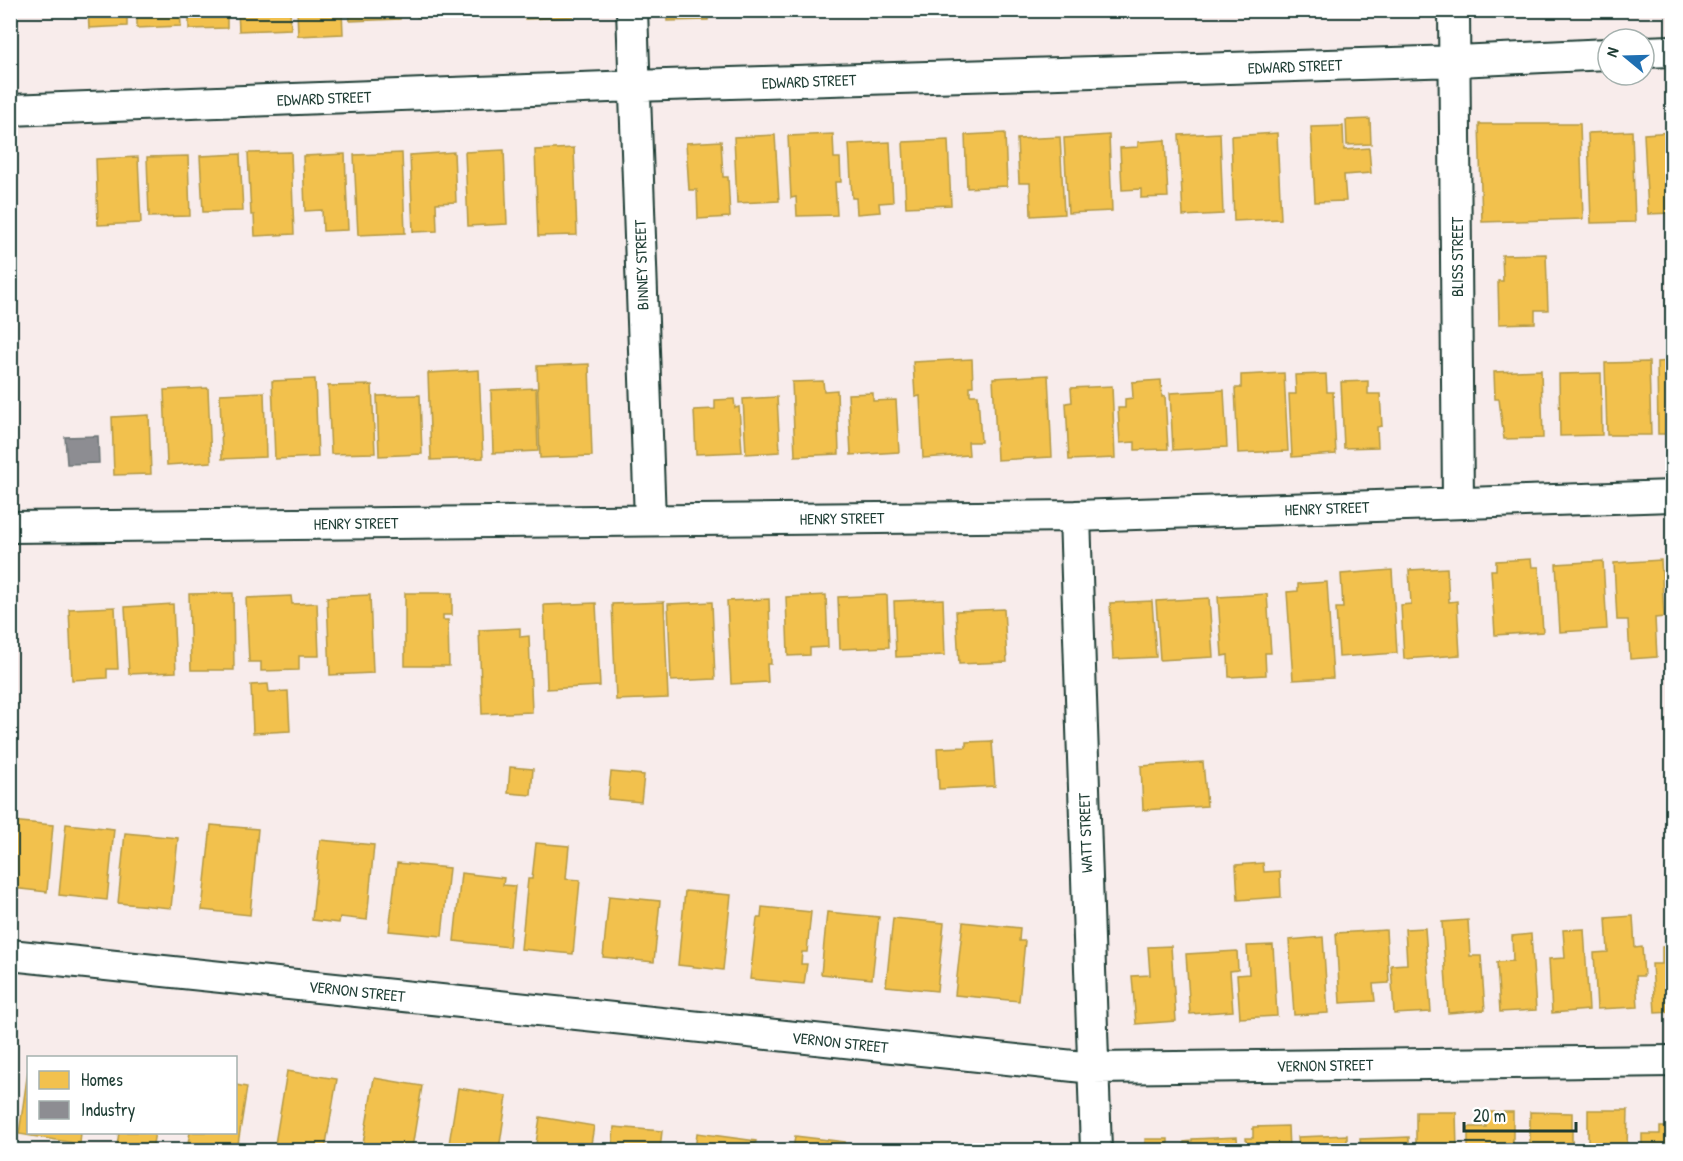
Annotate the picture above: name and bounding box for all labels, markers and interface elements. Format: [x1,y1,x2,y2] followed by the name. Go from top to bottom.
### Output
[1596,27,1656,87] north arrow
[1600,44,1624,60] text: N
[1247,53,1343,79] street label: EDWARD STREET
[761,68,857,94] street label: EDWARD STREET
[276,85,372,111] street label: EDWARD STREET
[1446,217,1468,297] street label: BLISS STREET
[628,219,654,311] street label: BINNEY STREET
[1284,496,1370,520] street label: HENRY STREET
[799,506,885,530] street label: HENRY STREET
[313,511,399,535] street label: HENRY STREET
[1073,792,1097,873] street label: WATT STREET
[308,975,407,1007] street label: VERNON STREET
[791,1026,890,1058] street label: VERNON STREET
[1276,1053,1374,1077] street label: VERNON STREET
[27,1056,237,1134] legend
[81,1067,123,1092] text: Homes
[1464,1095,1576,1133] scale bar
[81,1097,136,1122] text: Industry
[1473,1103,1506,1128] text: 20 m

